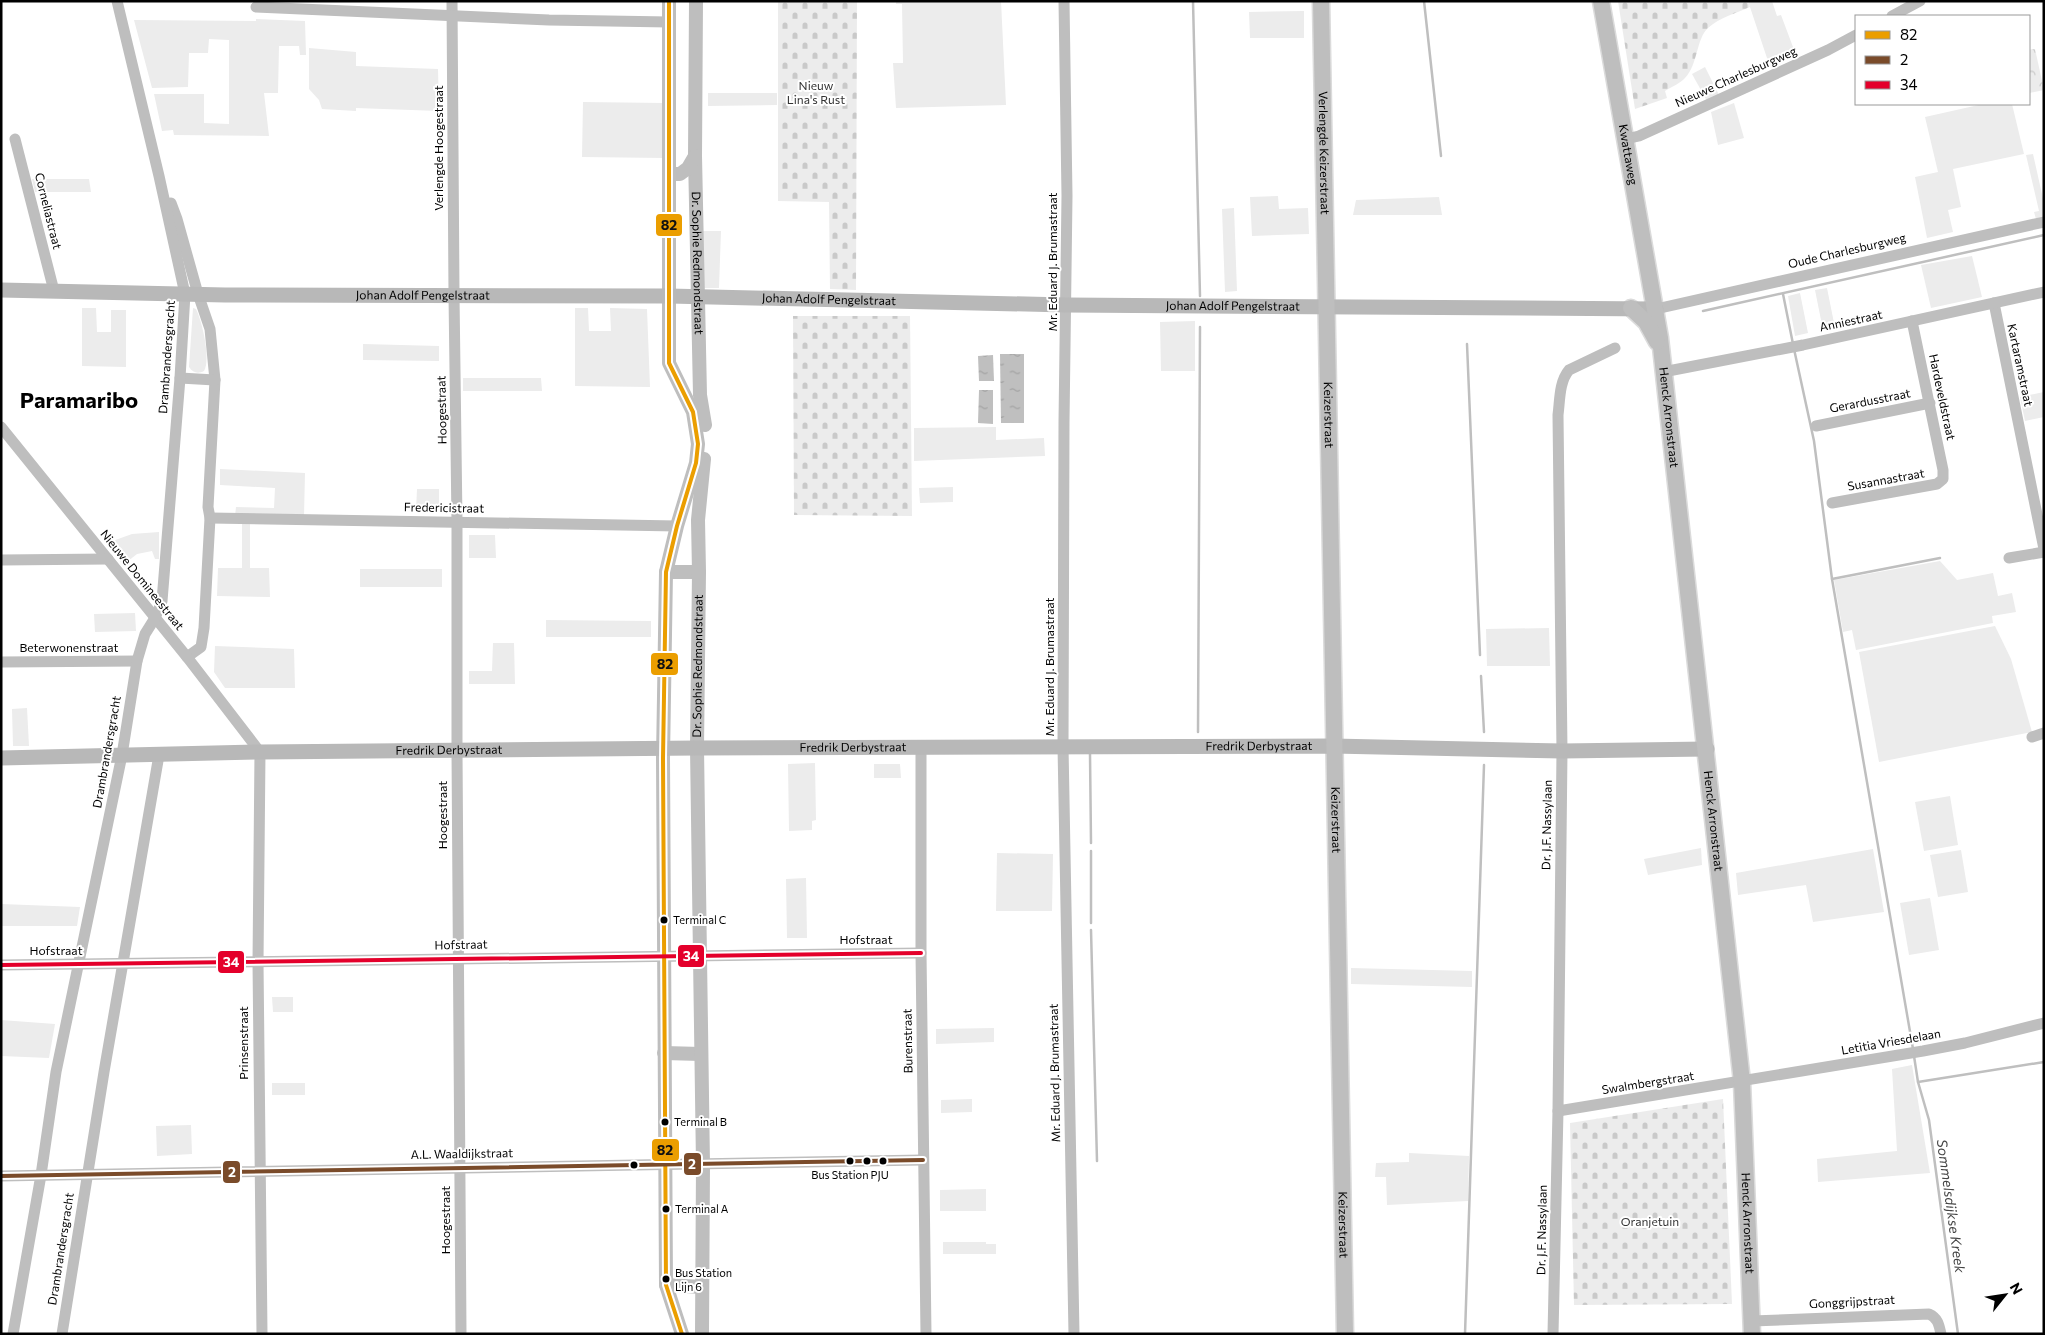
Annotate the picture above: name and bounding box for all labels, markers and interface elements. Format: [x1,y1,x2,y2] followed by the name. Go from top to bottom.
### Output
[1855,15,2030,105] legend
[1900,25,1917,43] text: 82
[1673,43,1799,109] street label: Nieuwe Charlesburgweg
[1900,50,1908,68] text: 2
[1900,75,1918,93] text: 34
[787,78,845,106] park label: Nieuw Lina's Rust
[431,85,445,211] street label: Verlengde Hoogestraat
[1317,91,1333,215] street label: Verlengde Keizerstraat
[1617,123,1641,187] street label: Kwattaweg
[33,171,65,251] street label: Corneliastraat
[690,191,707,335] street label: Dr. Sophie Redmondstraat
[1045,193,1060,331] street label: Mr. Eduard J. Brumastraat
[655,213,683,237] line badge: 82
[661,216,677,233] text: 82
[1787,230,1907,270] street label: Oude Charlesburgweg
[356,287,490,302] street label: Johan Adolf Pengelstraat
[762,290,896,307] street label: Johan Adolf Pengelstraat
[1166,298,1300,313] street label: Johan Adolf Pengelstraat
[155,300,177,414] street label: Drambrandersgracht
[1818,307,1884,334] street label: Anniestraat
[2005,322,2037,408] street label: Kartaramstraat
[1927,352,1959,441] street label: Hardeveldstraat
[1657,366,1682,468] street label: Henck Arronstraat
[433,376,449,444] street label: Hoogestraat
[1322,382,1337,448] street label: Keizerstraat
[1828,385,1912,415] street label: Gerardusstraat
[20,386,138,413] district label: Paramaribo
[1846,465,1926,493] street label: Susannastraat
[404,499,484,515] street label: Fredericistraat
[98,526,188,632] street label: Nieuwe Domineestraat
[689,594,705,738] street label: Dr. Sophie Redmondstraat
[1042,598,1057,736] street label: Mr. Eduard J. Brumastraat
[19,640,119,654] street label: Beterwonenstraat
[650,652,679,676] line badge: 82
[657,655,673,672] text: 82
[89,695,123,809] street label: Drambrandersgracht
[1205,738,1312,752] street label: Fredrik Derbystraat
[799,739,906,754] street label: Fredrik Derbystraat
[395,742,503,757] street label: Fredrik Derbystraat
[1702,770,1727,872] street label: Henck Arronstraat
[1538,780,1555,870] street label: Dr. J.F. Nassylaan
[435,781,449,849] street label: Hoogestraat
[1329,786,1344,853] street label: Keizerstraat
[673,913,726,926] place label: Terminal C
[659,915,669,925] marker: Terminal C
[839,932,893,946] street label: Hofstraat
[434,937,488,951] street label: Hofstraat
[29,943,83,957] street label: Hofstraat
[677,944,705,968] line badge: 34
[683,947,700,964] text: 34
[217,950,245,974] line badge: 34
[223,953,240,970] text: 34
[1046,1003,1063,1143] street label: Mr. Eduard J. Brumastraat
[236,1006,250,1080] street label: Prinsenstraat
[899,1008,915,1074] street label: Burenstraat
[1840,1025,1942,1057] street label: Letitia Vriesdelaan
[1601,1068,1695,1096] street label: Swalmbergstraat
[674,1115,727,1128] place label: Terminal B
[660,1117,670,1127] marker: Terminal B
[651,1138,680,1162] line badge: 82
[1934,1138,1969,1274] water label: Sommelsdijkse Kreek
[657,1141,673,1158] text: 82
[411,1145,513,1161] street label: A.L. Waaldijkstraat
[683,1152,702,1176] line badge: 2
[688,1155,696,1172] text: 2
[845,1156,855,1166] marker: Bus Station PJU
[862,1156,872,1166] unlabelled marker
[878,1156,888,1166] unlabelled marker
[222,1160,241,1184] line badge: 2
[629,1160,639,1170] unlabelled marker
[228,1163,236,1180] text: 2
[811,1168,889,1182] place label: Bus Station PJU
[1740,1172,1758,1274] street label: Henck Arronstraat
[1533,1185,1550,1275] street label: Dr. J.F. Nassylaan
[438,1186,452,1254] street label: Hoogestraat
[1336,1191,1352,1258] street label: Keizerstraat
[44,1192,76,1306] street label: Drambrandersgracht
[675,1202,729,1215] place label: Terminal A
[661,1204,671,1214] marker: Terminal A
[1621,1214,1679,1228] park label: Oranjetuin
[675,1266,732,1293] place label: Bus Station Lijn 6
[1980,1270,2030,1320] north arrow
[661,1274,671,1284] marker: Bus Station Lijn 6
[2007,1279,2027,1297] text: N
[1809,1292,1895,1310] street label: Gonggrijpstraat

